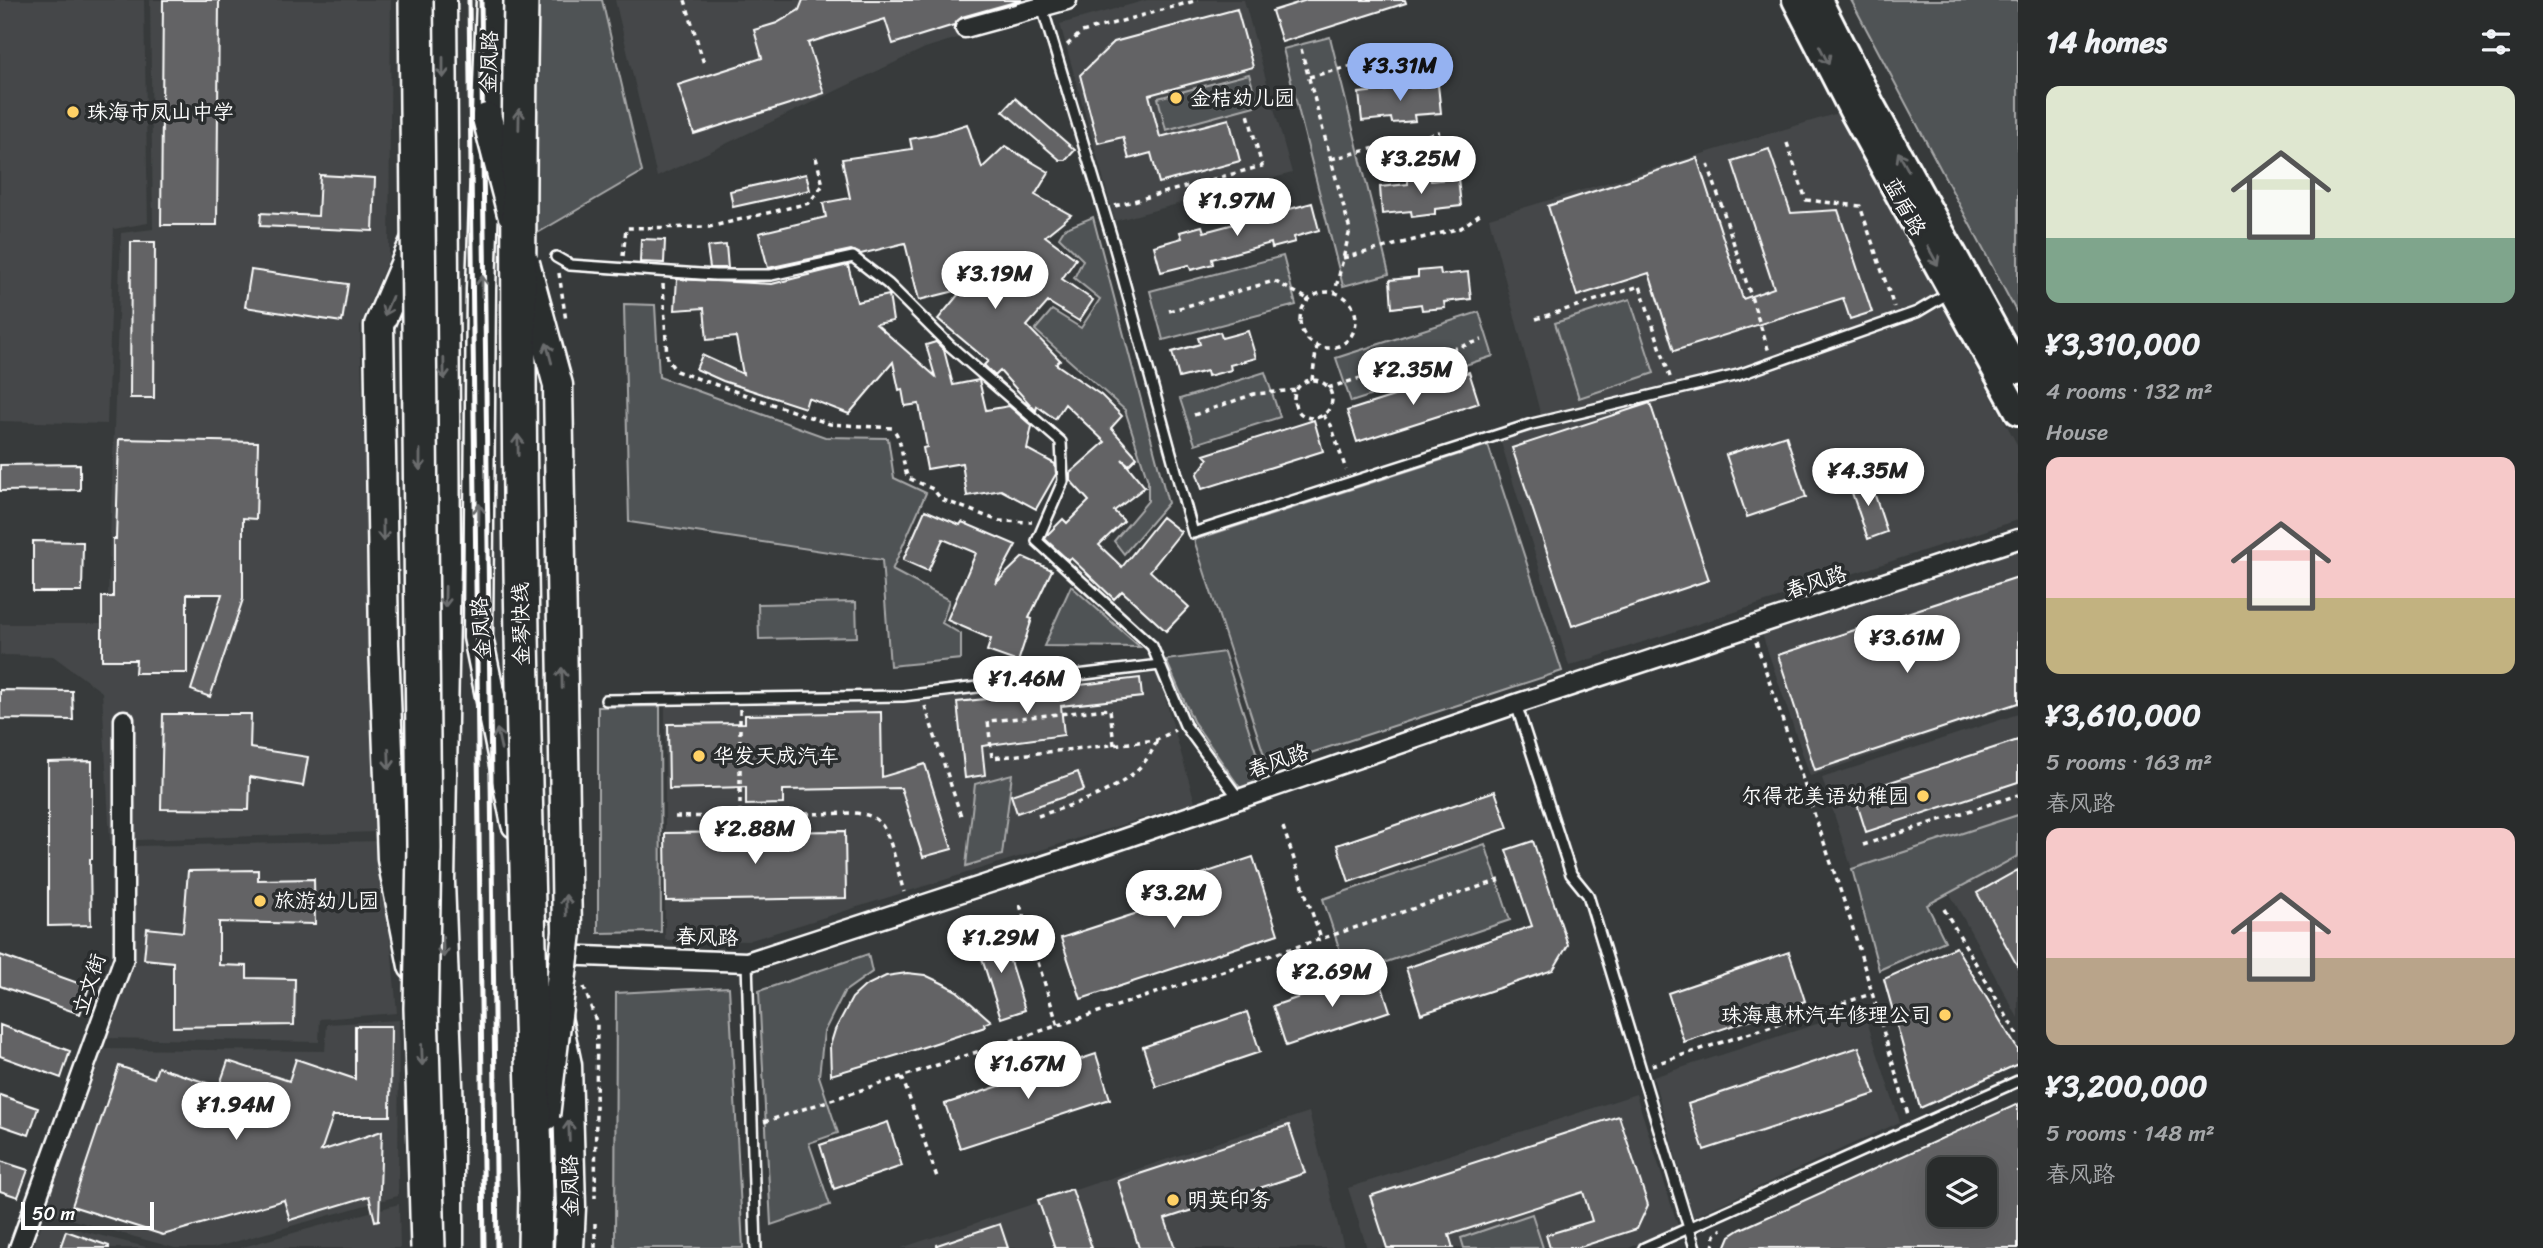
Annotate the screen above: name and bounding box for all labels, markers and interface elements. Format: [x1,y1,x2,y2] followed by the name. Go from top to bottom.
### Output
[2046,15,2167,69] text: 14 homes
[2477,23,2515,61] icon: filters
[469,30,509,94] street label: 金凤路
[1343,43,1457,103] pin: ¥3.31M
[1363,45,1437,86] text: ¥3.31M
[1817,45,1831,65] one-way arrow
[436,56,450,79] one-way arrow
[1190,79,1295,117] place label: 金桔幼儿园
[1168,90,1184,106] marker: 金桔幼儿园
[87,93,234,131] place label: 珠海市凤山中学
[65,104,81,120] marker: 珠海市凤山中学
[512,108,525,131] one-way arrow
[2218,132,2344,258] icon: home
[1364,136,1478,196] pin: ¥3.25M
[1382,138,1460,179] text: ¥3.25M
[1896,151,1910,171] one-way arrow
[1873,170,1937,244] street label: 蓝盾路
[1180,178,1294,238] pin: ¥1.97M
[1199,180,1275,221] text: ¥1.97M
[1926,246,1940,266] one-way arrow
[938,252,1052,311] pin: ¥3.19M
[957,253,1033,294] text: ¥3.19M
[475,275,488,298] one-way arrow
[380,294,393,316] one-way arrow
[2046,317,2200,371] text: ¥3,310,000
[542,342,555,364] one-way arrow
[1356,348,1470,407] pin: ¥2.35M
[1374,349,1452,390] text: ¥2.35M
[437,357,451,380] one-way arrow
[2046,371,2213,412] text: 4 rooms · 132 m²
[2046,412,2108,453] text: House
[512,434,525,457] one-way arrow
[413,448,427,471] one-way arrow
[1811,448,1925,508] pin: ¥4.35M
[1828,450,1908,491] text: ¥4.35M
[472,502,486,525] one-way arrow
[2218,503,2344,629] icon: home
[376,520,389,543] one-way arrow
[1780,554,1852,610] street label: 春风路
[501,582,541,666] street label: 金琴快线
[438,585,452,608] one-way arrow
[460,595,502,661] street label: 金凤路
[1850,616,1964,675] pin: ¥3.61M
[1870,617,1944,658] text: ¥3.61M
[970,656,1084,716] pin: ¥1.46M
[989,658,1065,699] text: ¥1.46M
[555,666,569,689] one-way arrow
[2046,688,2201,742] text: ¥3,610,000
[491,728,505,751] one-way arrow
[1242,733,1314,789] street label: 春风路
[713,737,839,775] place label: 华发天成汽车
[2046,742,2212,783] text: 5 rooms · 163 m²
[382,747,395,770] one-way arrow
[691,748,707,764] marker: 华发天成汽车
[1741,777,1909,815] place label: 尔得花美语幼稚园
[2046,783,2115,824] text: 春风路
[1915,788,1931,804] marker: 尔得花美语幼稚园
[698,806,812,866] pin: ¥2.88M
[715,808,795,849] text: ¥2.88M
[1125,870,1223,930] pin: ¥3.2M
[1142,872,1206,913] text: ¥3.2M
[2218,874,2344,1000] icon: home
[274,882,379,920] place label: 旅游幼儿园
[252,893,268,909] marker: 旅游幼儿园
[560,894,573,917] one-way arrow
[944,916,1058,975] pin: ¥1.29M
[675,917,739,957] street label: 春风路
[963,917,1039,958] text: ¥1.29M
[436,935,449,958] one-way arrow
[61,948,117,1020] street label: 立文街
[1275,950,1389,1009] pin: ¥2.69M
[1293,951,1371,992] text: ¥2.69M
[1721,996,1931,1034] place label: 珠海惠林汽车修理公司
[1937,1007,1953,1023] marker: 珠海惠林汽车修理公司
[971,1042,1085,1101] pin: ¥1.67M
[416,1043,429,1066] one-way arrow
[991,1043,1065,1084] text: ¥1.67M
[2046,1059,2207,1113] text: ¥3,200,000
[179,1082,293,1142] pin: ¥1.94M
[198,1084,274,1125] text: ¥1.94M
[2046,1113,2215,1154] text: 5 rooms · 148 m²
[562,1120,576,1143] one-way arrow
[550,1154,590,1218] street label: 金凤路
[2046,1154,2115,1195] text: 春风路
[1927,1157,1997,1227] map controls
[1927,1157,1997,1227] button: layers
[1187,1181,1271,1219] place label: 明英印务
[1165,1192,1181,1208] marker: 明英印务
[32,1197,75,1230] text: 50 m
[21,1199,154,1231] scale bar

